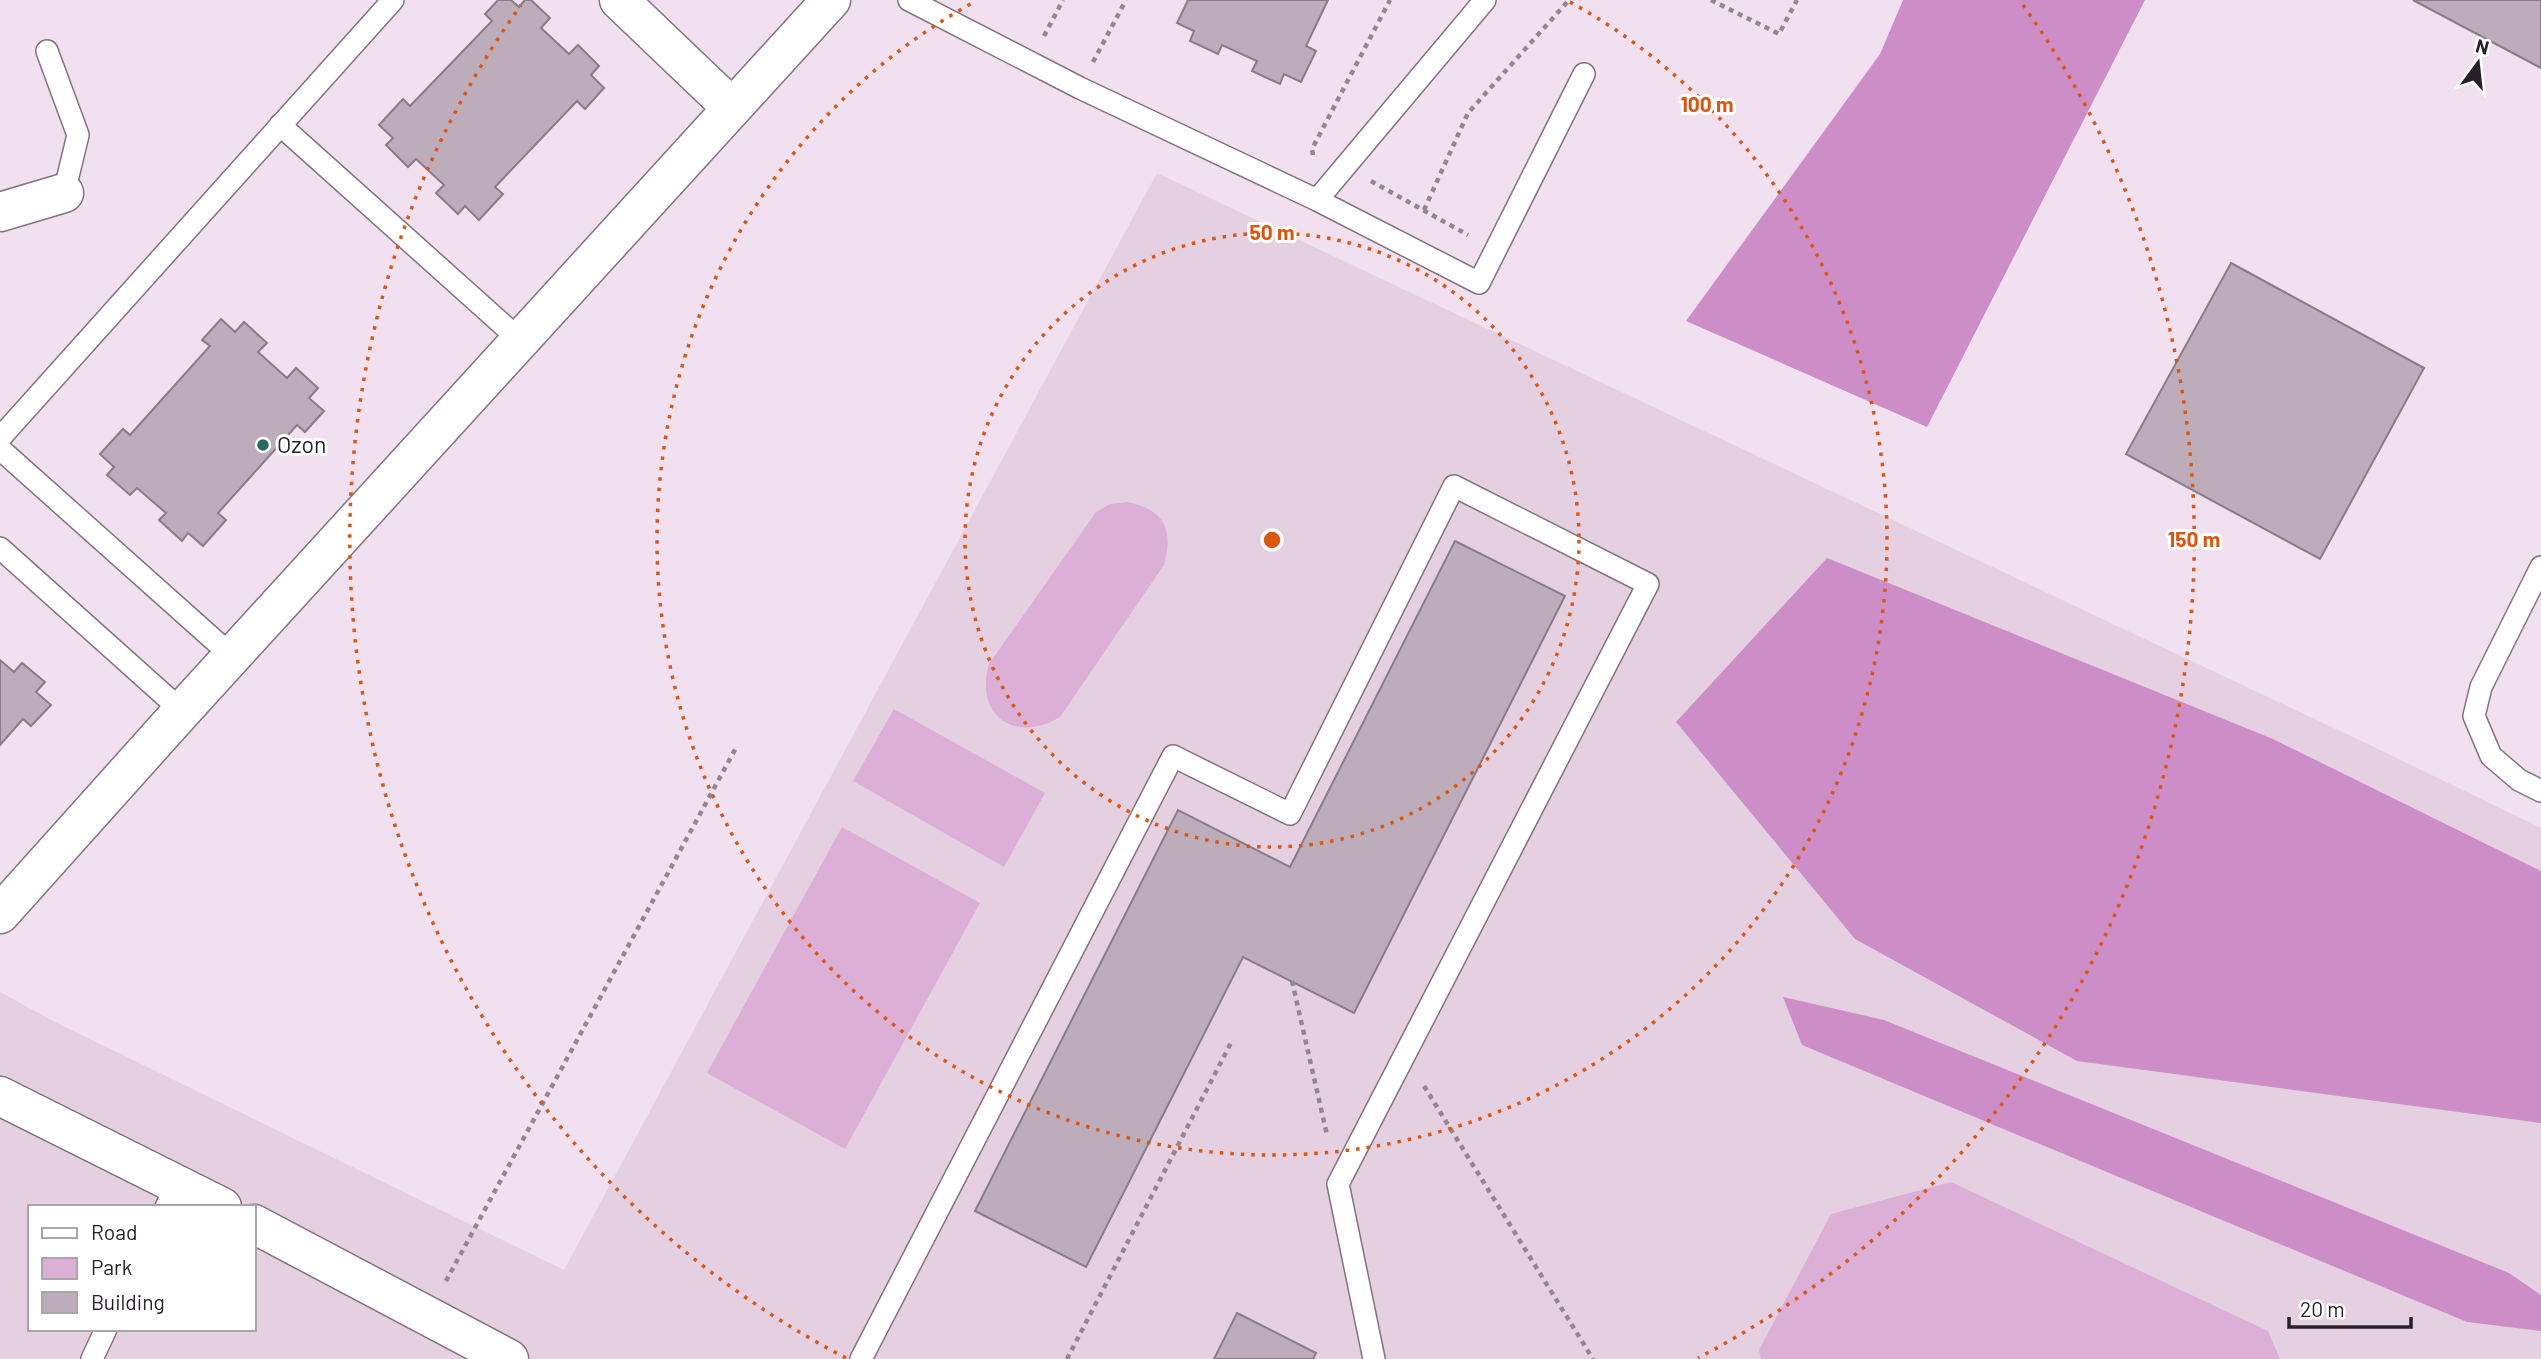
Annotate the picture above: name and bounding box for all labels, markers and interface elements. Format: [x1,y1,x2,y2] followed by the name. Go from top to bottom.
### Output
[2443,28,2513,98] north arrow
[2473,33,2492,59] text: N
[1680,91,1734,116] text: 100 m
[1249,219,1295,244] text: 50 m
[277,430,326,458] place label: Ozon
[255,437,271,453] marker: Ozon
[2168,526,2220,551] text: 150 m
[1260,528,1284,552] centre of rings
[28,1205,256,1331] legend
[91,1219,137,1244] text: Road
[91,1254,132,1279] text: Park
[2289,1286,2412,1330] scale bar
[91,1289,165,1314] text: Building
[2300,1296,2345,1321] text: 20 m

